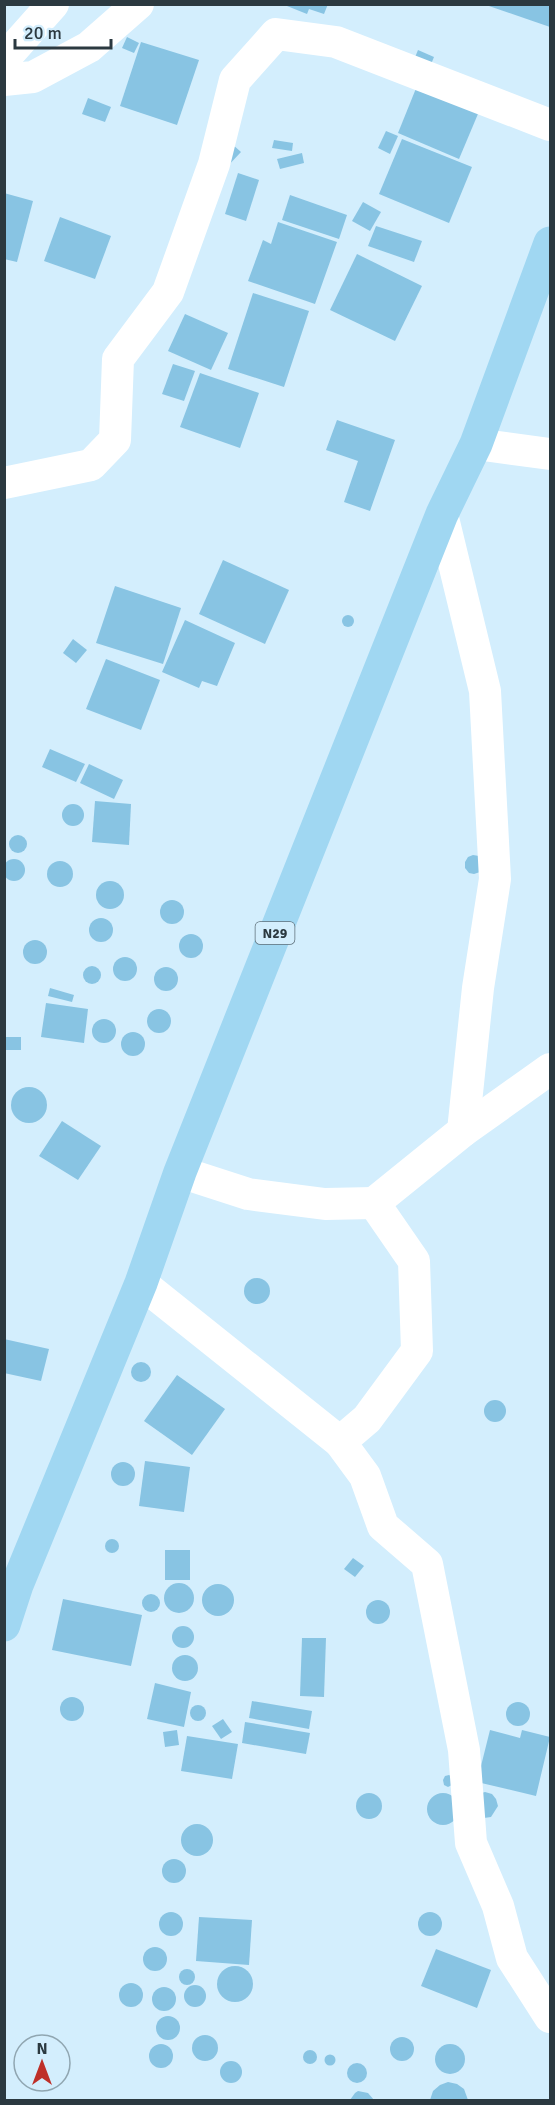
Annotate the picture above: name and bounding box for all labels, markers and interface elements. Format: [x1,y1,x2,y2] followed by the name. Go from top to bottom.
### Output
[15,12,111,50] scale bar
[24,22,62,44] text: 20 m
[256,922,294,944] road number: N29
[12,2033,72,2093] north arrow
[36,2039,48,2059] text: N

